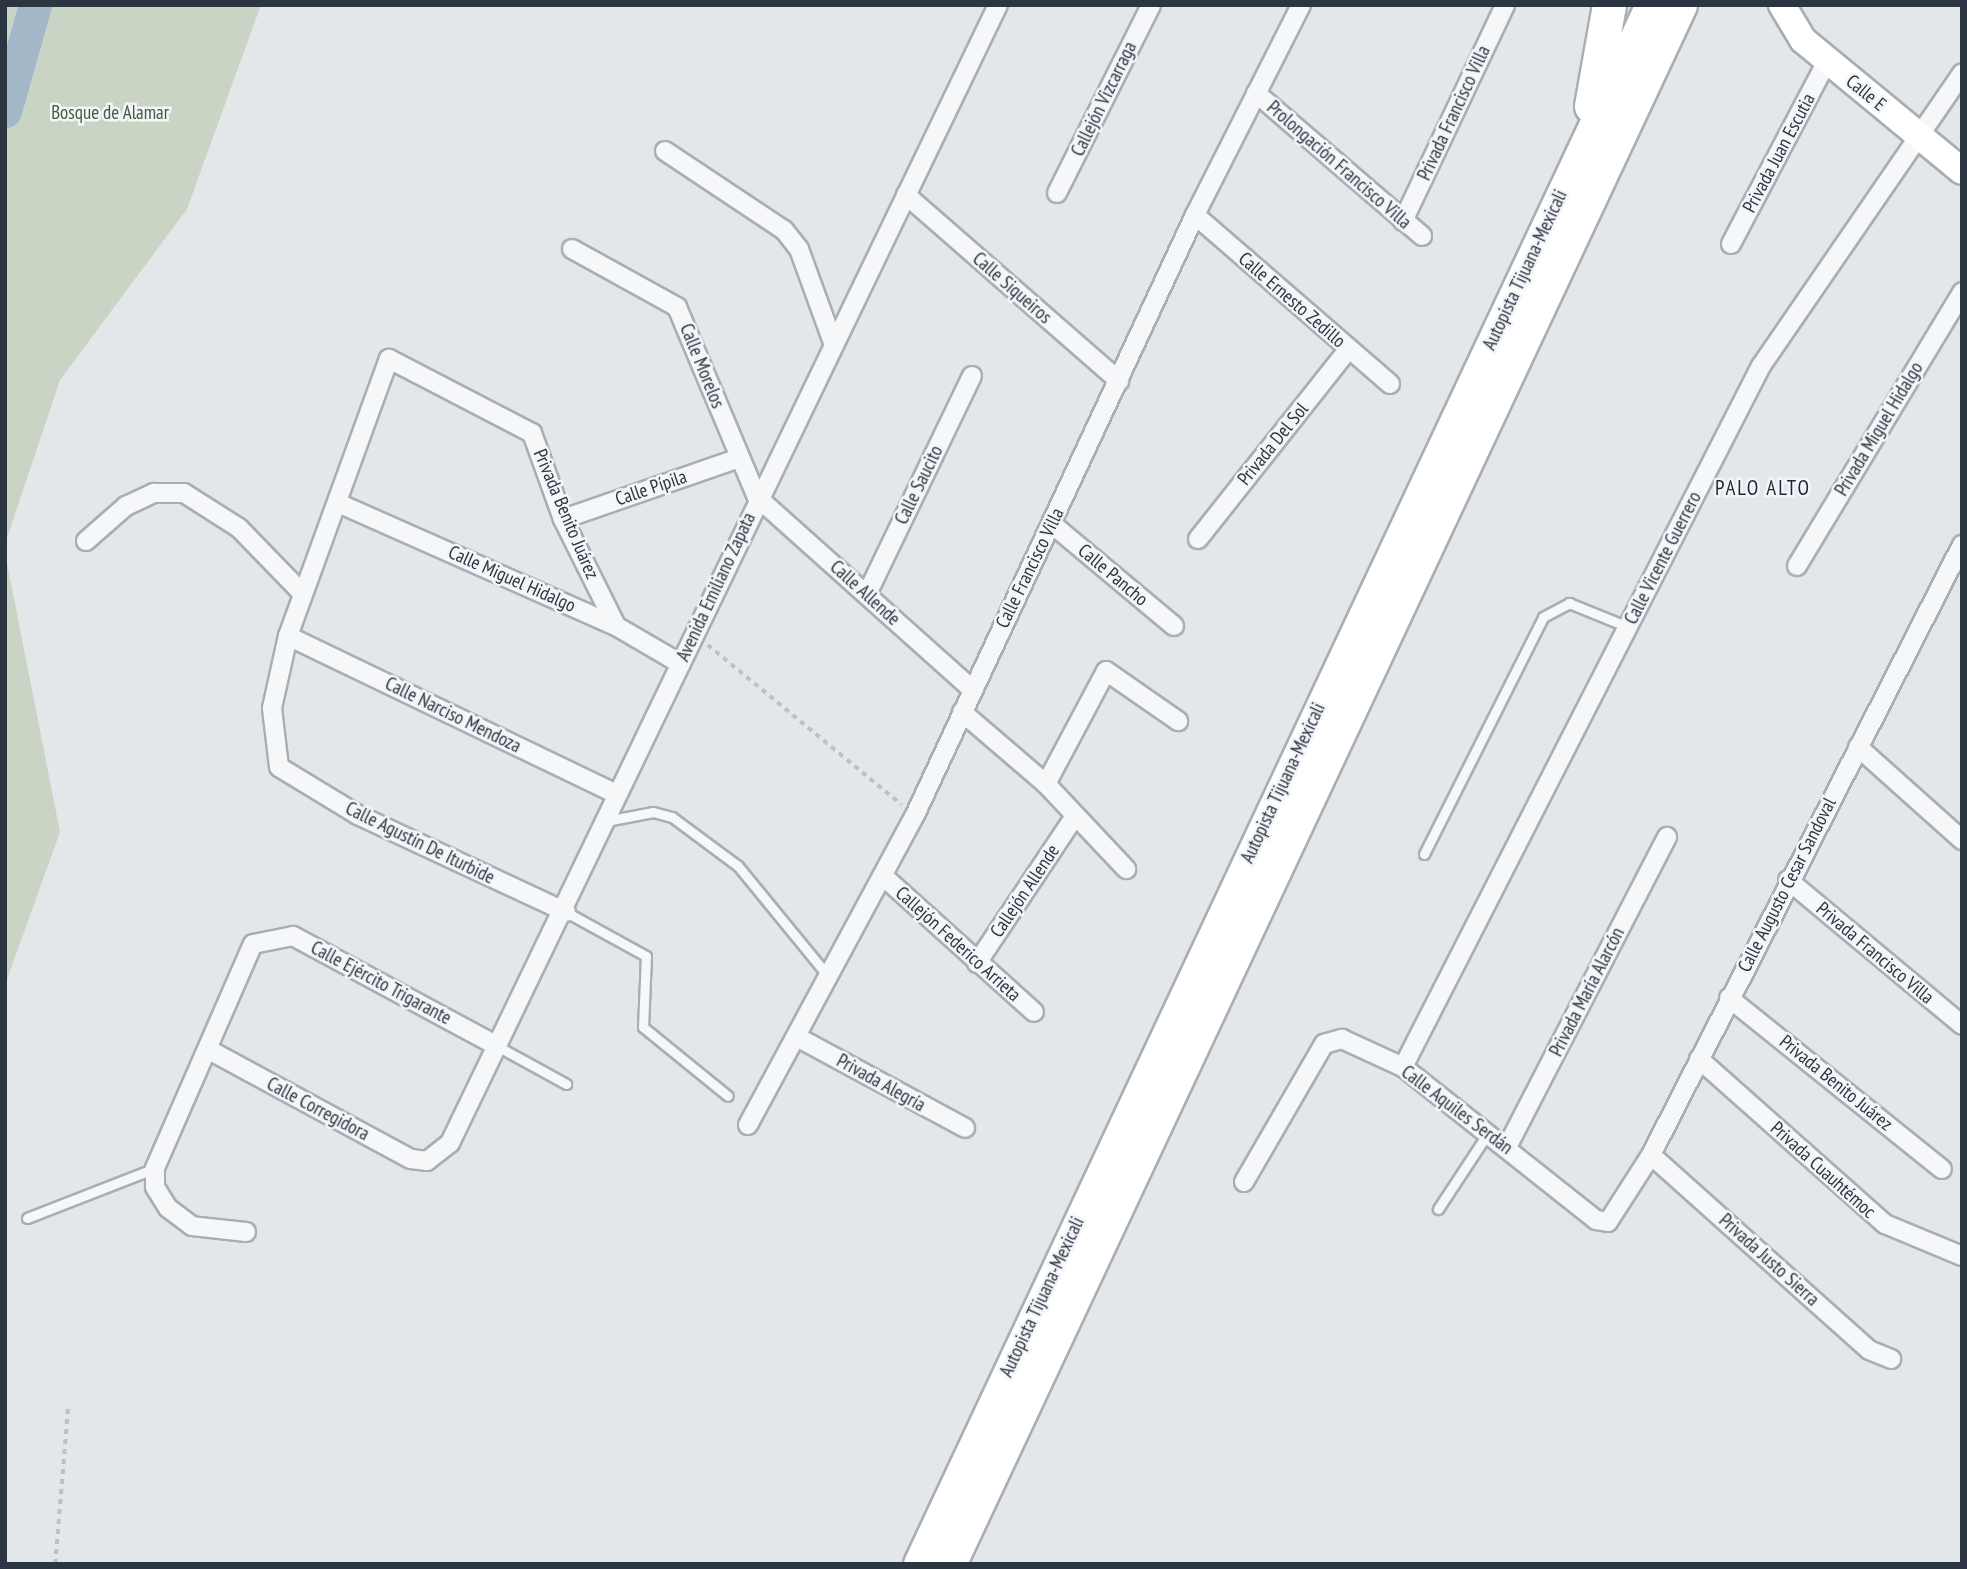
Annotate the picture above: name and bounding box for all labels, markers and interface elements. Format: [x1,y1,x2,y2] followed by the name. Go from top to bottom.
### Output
[1066,38,1142,160] street label: Callejón Vizcarraga
[1413,42,1495,184] street label: Privada Francisco Villa
[1841,70,1891,116] street label: Calle E
[1738,90,1820,216] street label: Privada Juan Escutia
[1262,96,1416,234] street label: Prolongación Francisco Villa
[51,102,169,124] park label: Bosque de Alamar
[1478,186,1572,354] street label: Autopista Tijuana-Mexicali
[968,247,1056,329] street label: Calle Siqueiros
[1234,247,1350,353] street label: Calle Ernesto Zedillo
[675,320,729,412] street label: Calle Morelos
[1830,358,1928,500] street label: Privada Miguel Hidalgo
[1233,398,1313,490] street label: Privada Del Sol
[890,442,948,528] street label: Calle Saucito
[528,446,604,582] street label: Privada Benito Juárez
[612,465,690,511] street label: Calle Pípila
[1716,475,1810,501] district label: PALO ALTO
[1620,488,1706,628] street label: Calle Vicente Guerrero
[991,504,1069,632] street label: Calle Francisco Villa
[672,509,760,665] street label: Avenida Emiliano Zapata
[1073,539,1153,611] street label: Calle Pancho
[445,541,579,617] street label: Calle Miguel Hidalgo
[825,555,905,631] street label: Calle Allende
[381,672,525,758] street label: Calle Narciso Mendoza
[1236,699,1330,867] street label: Autopista Tijuana-Mexicali
[1733,794,1841,976] street label: Calle Augusto Cesar Sandoval
[342,797,498,889] street label: Calle Agustín De Iturbide
[985,840,1065,942] street label: Callejón Allende
[890,882,1026,1006] street label: Callejón Federico Arrieta
[1812,897,1938,1009] street label: Privada Francisco Villa
[1545,924,1629,1060] street label: Privada María Alarcón
[307,936,455,1030] street label: Calle Ejército Trigarante
[1775,1030,1897,1136] street label: Privada Benito Juárez
[832,1049,930,1117] street label: Privada Alegría
[1397,1061,1517,1159] street label: Calle Aquiles Serdán
[263,1072,373,1146] street label: Calle Corregidora
[1766,1117,1880,1223] street label: Privada Cuauhtémoc
[1714,1209,1824,1311] street label: Privada Justo Sierra
[995,1213,1089,1381] street label: Autopista Tijuana-Mexicali

